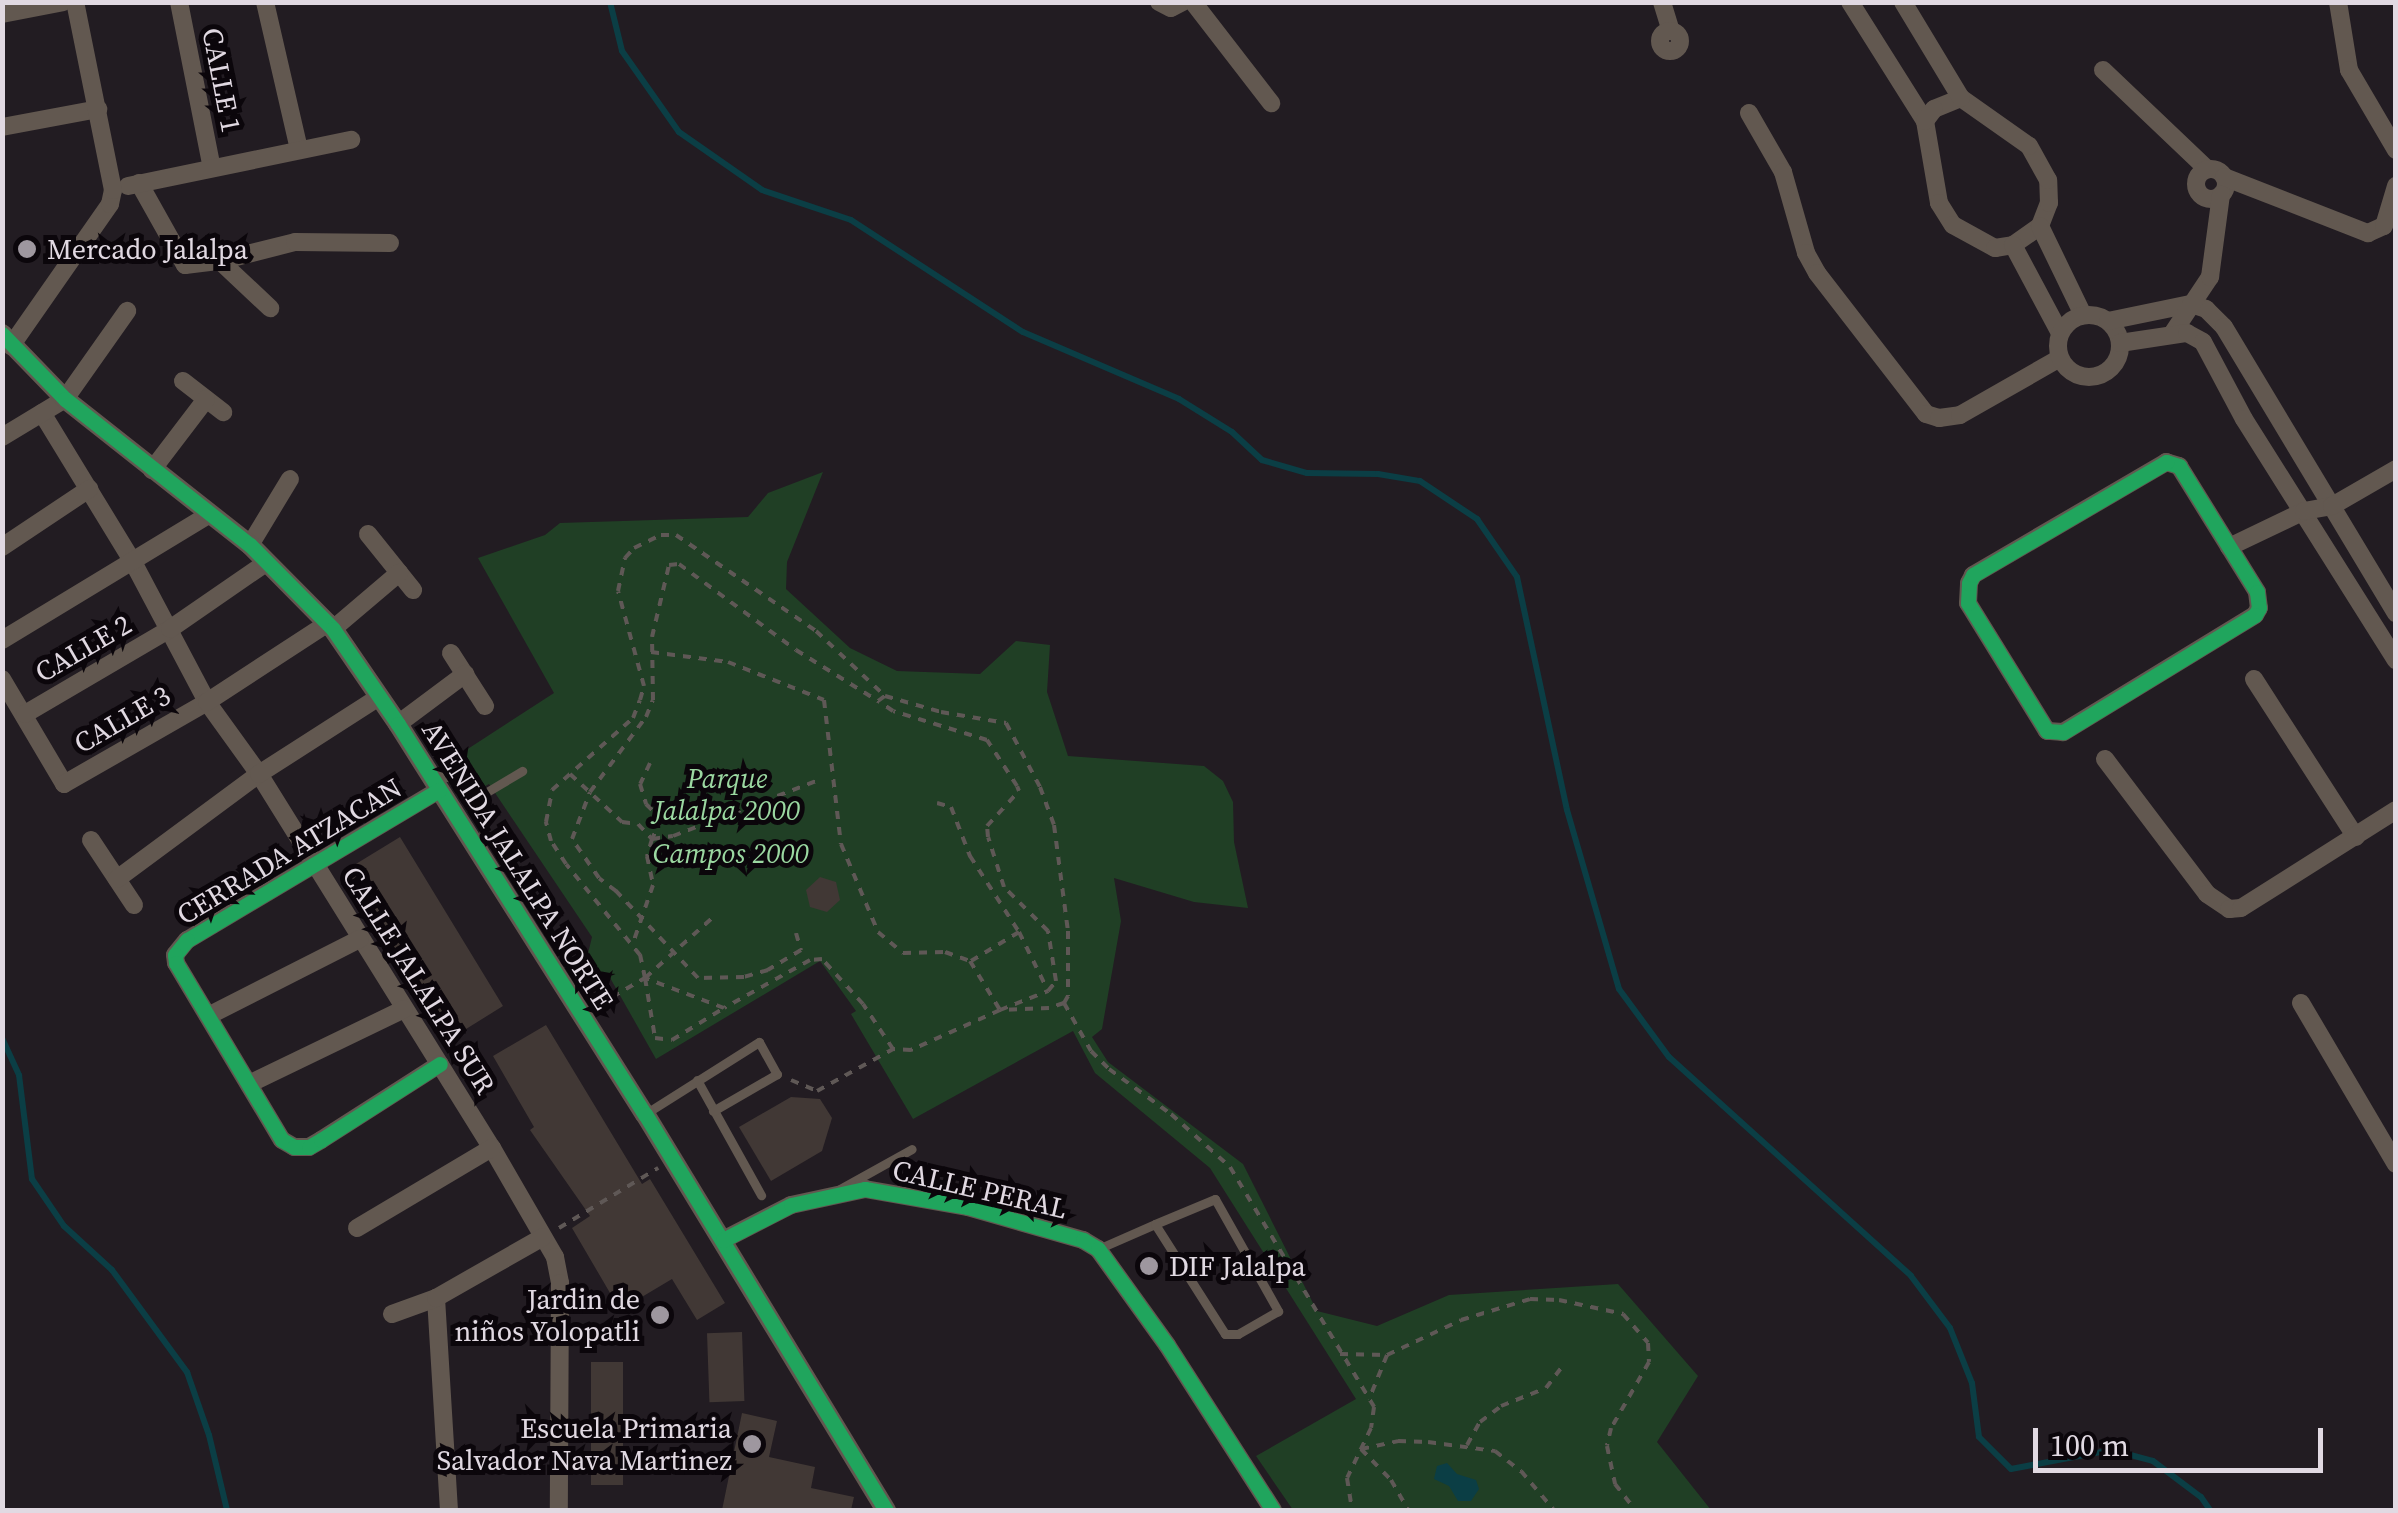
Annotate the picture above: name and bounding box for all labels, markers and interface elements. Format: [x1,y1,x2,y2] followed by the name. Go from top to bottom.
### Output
[195,25,249,135] street label: CALLE 1
[47,232,248,266] place label: Mercado Jalalpa
[16,238,38,260] marker: Mercado Jalalpa
[29,607,137,689] street label: CALLE 2
[68,678,176,760] street label: CALLE 3
[415,714,621,1016] street label: AVENIDA JALALPA NORTE
[654,761,800,827] park label: Parque Jalalpa 2000
[170,771,408,931] street label: CERRADA ATZACAN
[653,836,809,870] park label: Campos 2000
[335,860,503,1100] street label: CALLE JALALPA SUR
[889,1153,1071,1225] street label: CALLE PERAL
[1169,1249,1306,1283] place label: DIF Jalalpa
[1138,1255,1160,1277] marker: DIF Jalalpa
[454,1282,640,1348] place label: Jardin de niños Yolopatli
[649,1304,671,1326] marker: Jardin de niños Yolopatli
[2038,1408,2328,1470] scale bar
[437,1411,732,1477] place label: Escuela Primaria Salvador Nava Martinez
[2050,1425,2129,1466] text: 100 m
[741,1433,763,1455] marker: Escuela Primaria Salvador Nava Martinez

